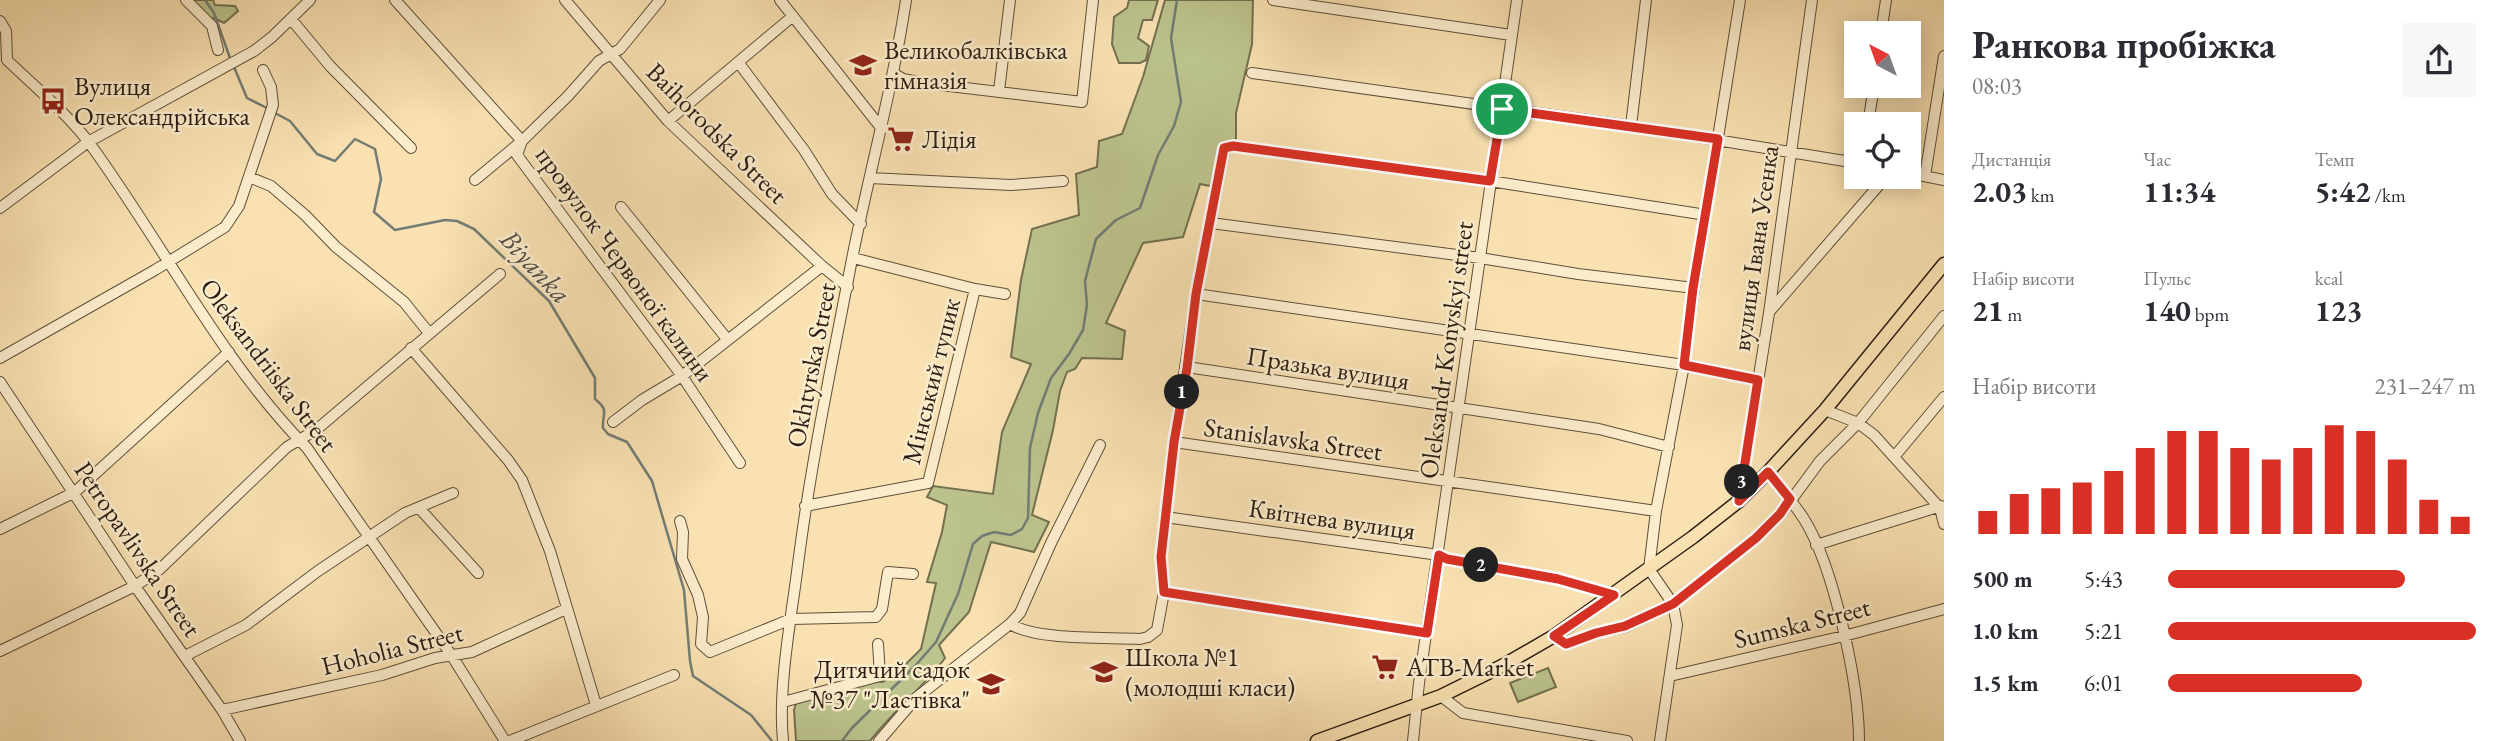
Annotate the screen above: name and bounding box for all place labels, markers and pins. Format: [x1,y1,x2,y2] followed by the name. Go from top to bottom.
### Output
[884,33,1068,97] place label: Великобалківська гімназія
[848,50,878,80] school or university icon: Великобалківська гімназія
[74,69,251,133] place label: Вулиця Олександрійська
[1472,79,1532,139] pin
[38,86,68,116] bus stop icon: Вулиця Олександрійська
[922,122,977,156] place label: Лідія
[886,124,916,154] supermarket icon: Лідія
[1164,374,1200,410] pin: 1
[1724,464,1760,500] pin: 3
[1464,548,1498,582] pin: 2
[1125,640,1295,704] place label: Школа №1 (молодші класи)
[1405,650,1534,684] place label: ATB-Market
[810,652,971,716] place label: Дитячий садок №37 "Ластівка"
[1370,652,1400,682] supermarket icon: ATB-Market
[1089,657,1119,687] school or university icon: Школа №1 (молодші класи)
[976,669,1006,699] school or university icon: Дитячий садок №37 "Ластівка"

